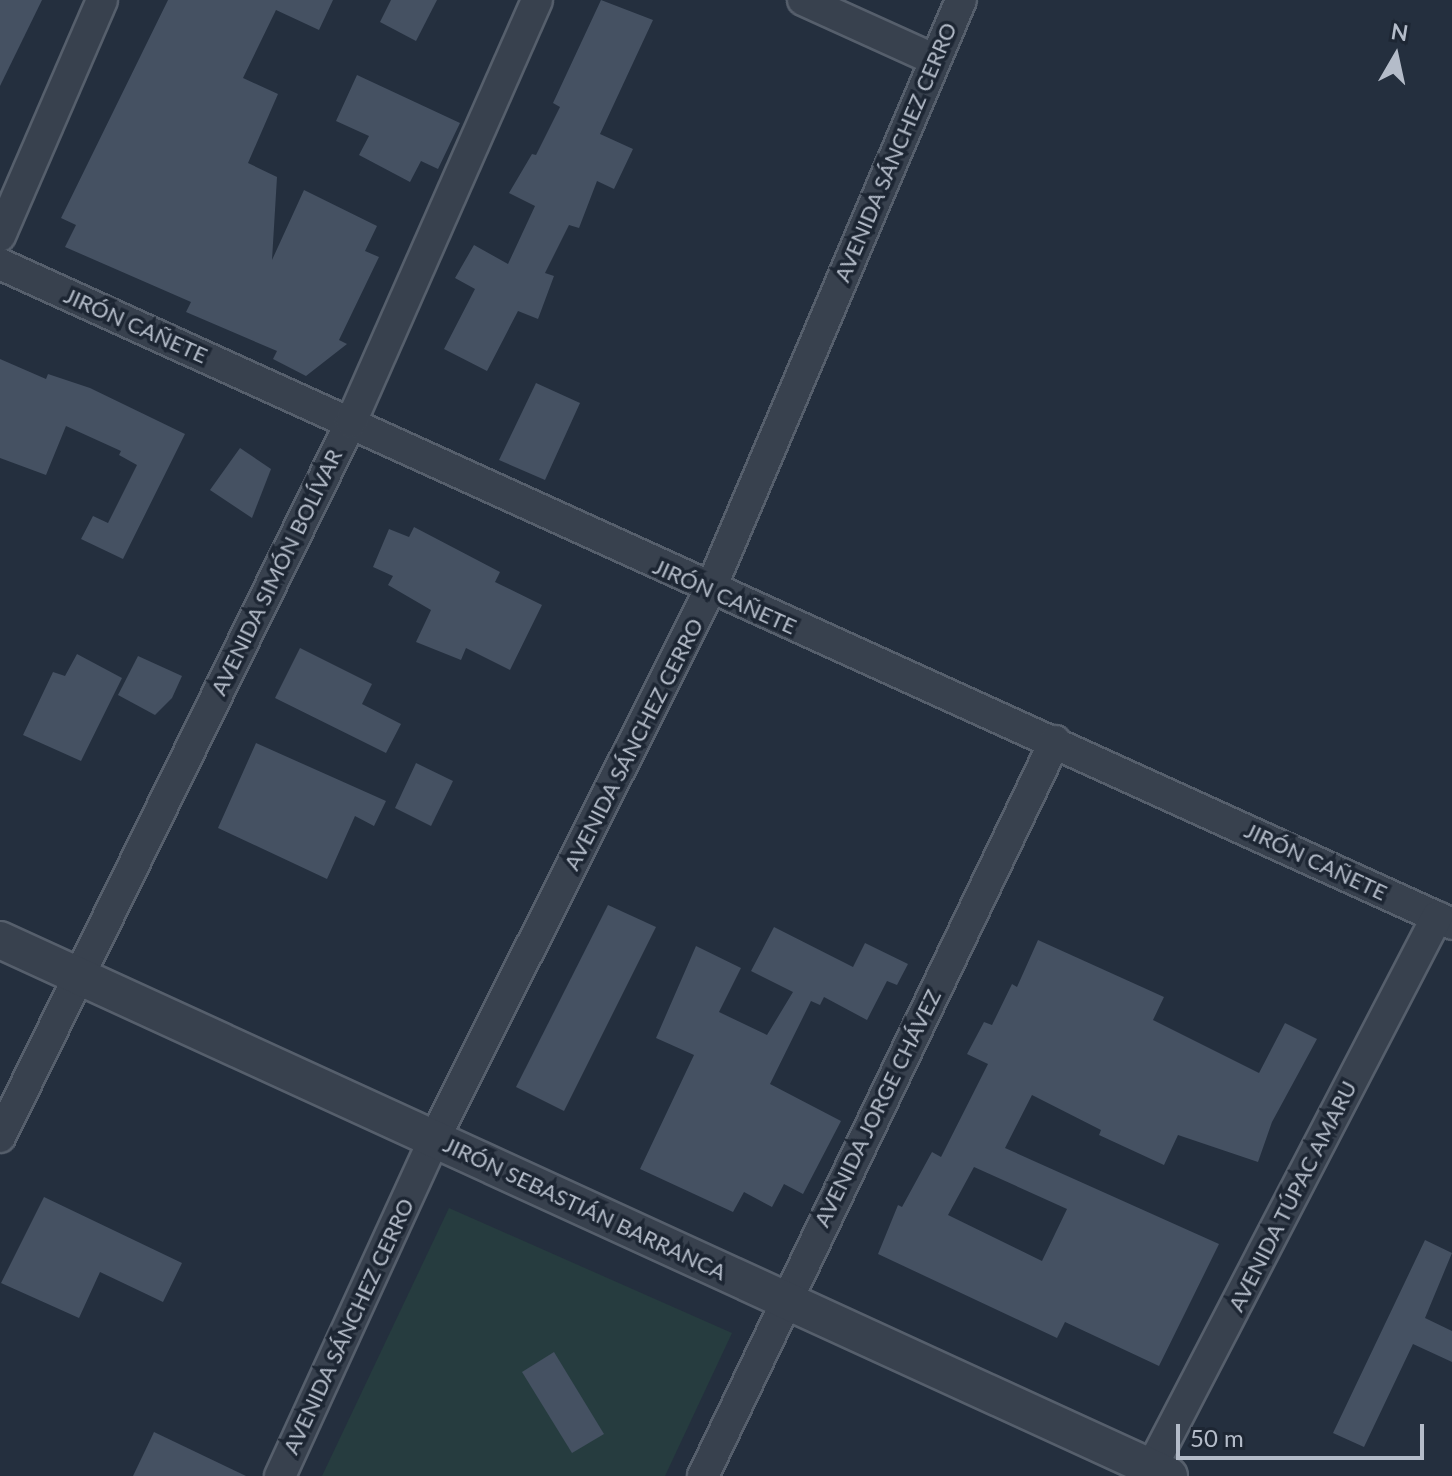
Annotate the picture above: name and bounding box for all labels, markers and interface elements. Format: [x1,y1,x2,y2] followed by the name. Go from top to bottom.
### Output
[1356,16,1436,96] north arrow
[1389,17,1410,46] text: N
[828,18,962,286] street label: AVENIDA SÁNCHEZ CERRO
[60,282,212,368] street label: JIRÓN CAÑETE
[205,444,347,700] street label: AVENIDA SIMÓN BOLÍVAR
[649,553,801,639] street label: JIRÓN CAÑETE
[558,613,708,875] street label: AVENIDA SÁNCHEZ CERRO
[1241,817,1391,905] street label: JIRÓN CAÑETE
[808,984,946,1232] street label: AVENIDA JORGE CHÁVEZ
[1222,1075,1362,1317] street label: AVENIDA TÚPAC AMARU
[439,1131,731,1285] street label: JIRÓN SEBASTIÁN BARRANCA
[277,1194,419,1458] street label: AVENIDA SÁNCHEZ CERRO
[1180,1408,1428,1458] scale bar
[1190,1423,1244,1452] text: 50 m

